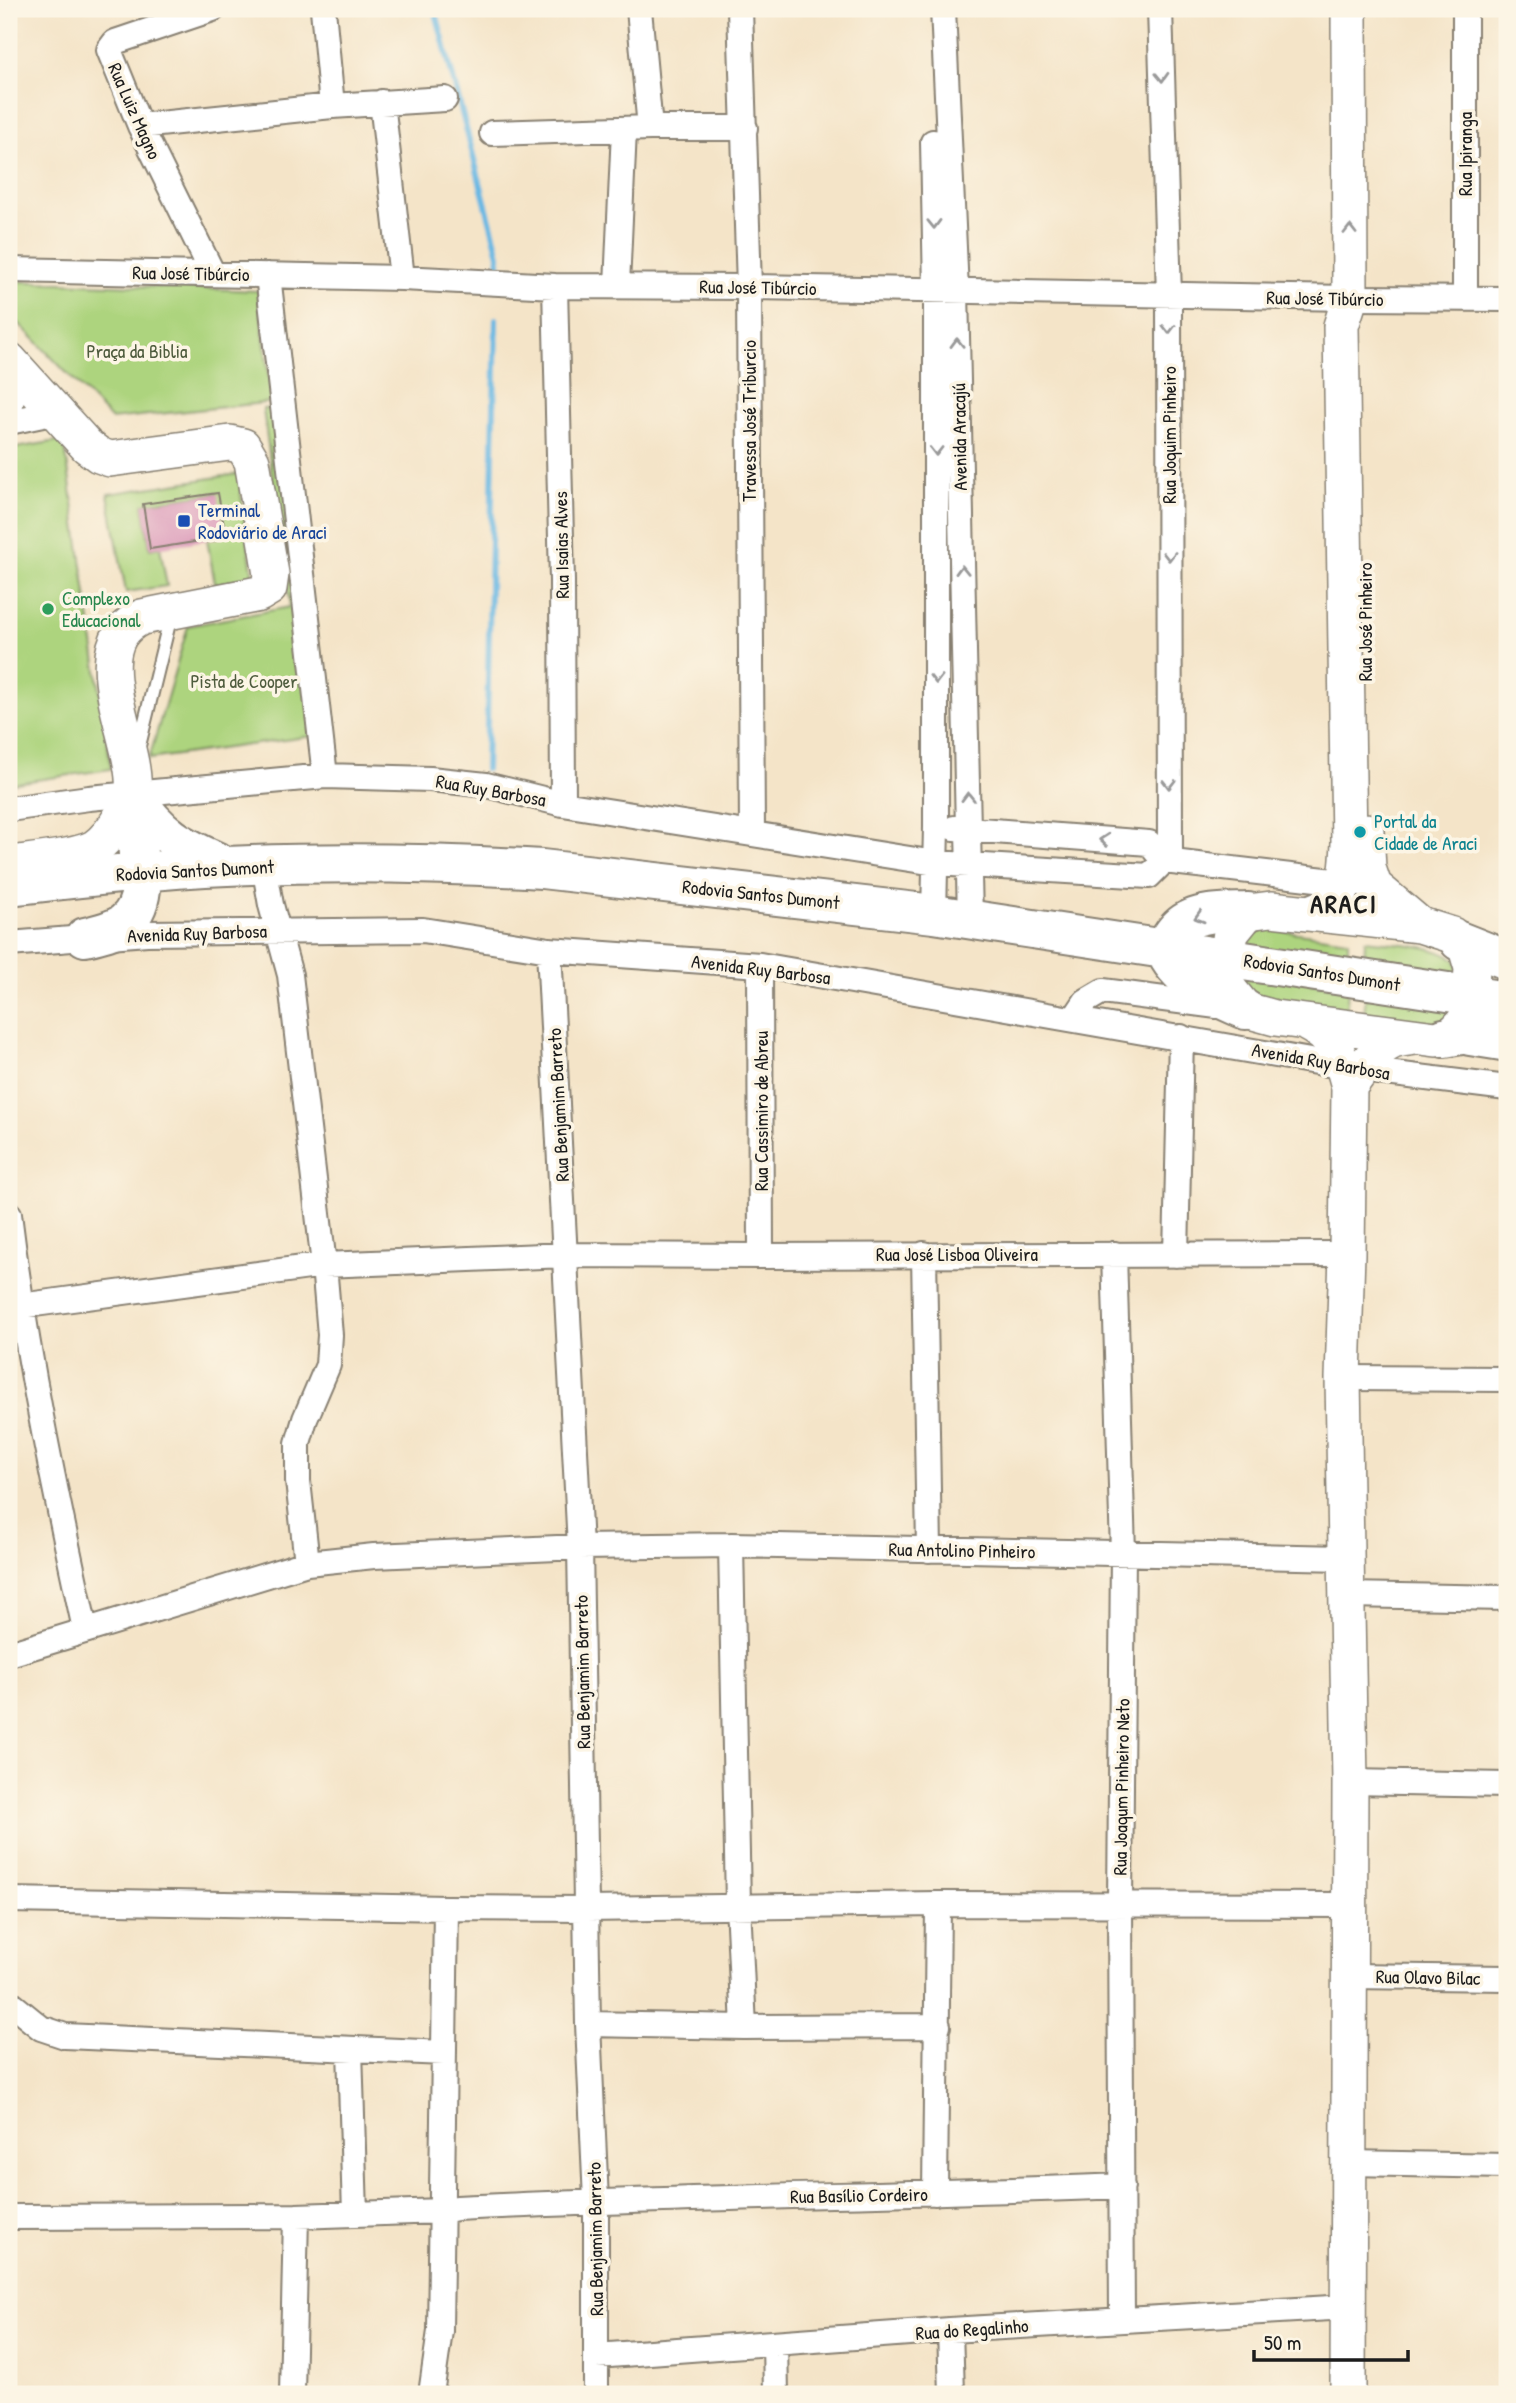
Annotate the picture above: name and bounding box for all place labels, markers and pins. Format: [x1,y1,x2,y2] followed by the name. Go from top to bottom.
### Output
[198,497,327,545] place label: Terminal Rodoviário de Araci
[176,513,192,529] marker: Terminal Rodoviário de Araci
[62,585,142,633] place label: Complexo Educacional
[40,601,56,617] marker: Complexo Educacional
[1374,808,1478,856] place label: Portal da Cidade de Araci
[1352,824,1368,840] marker: Portal da Cidade de Araci

